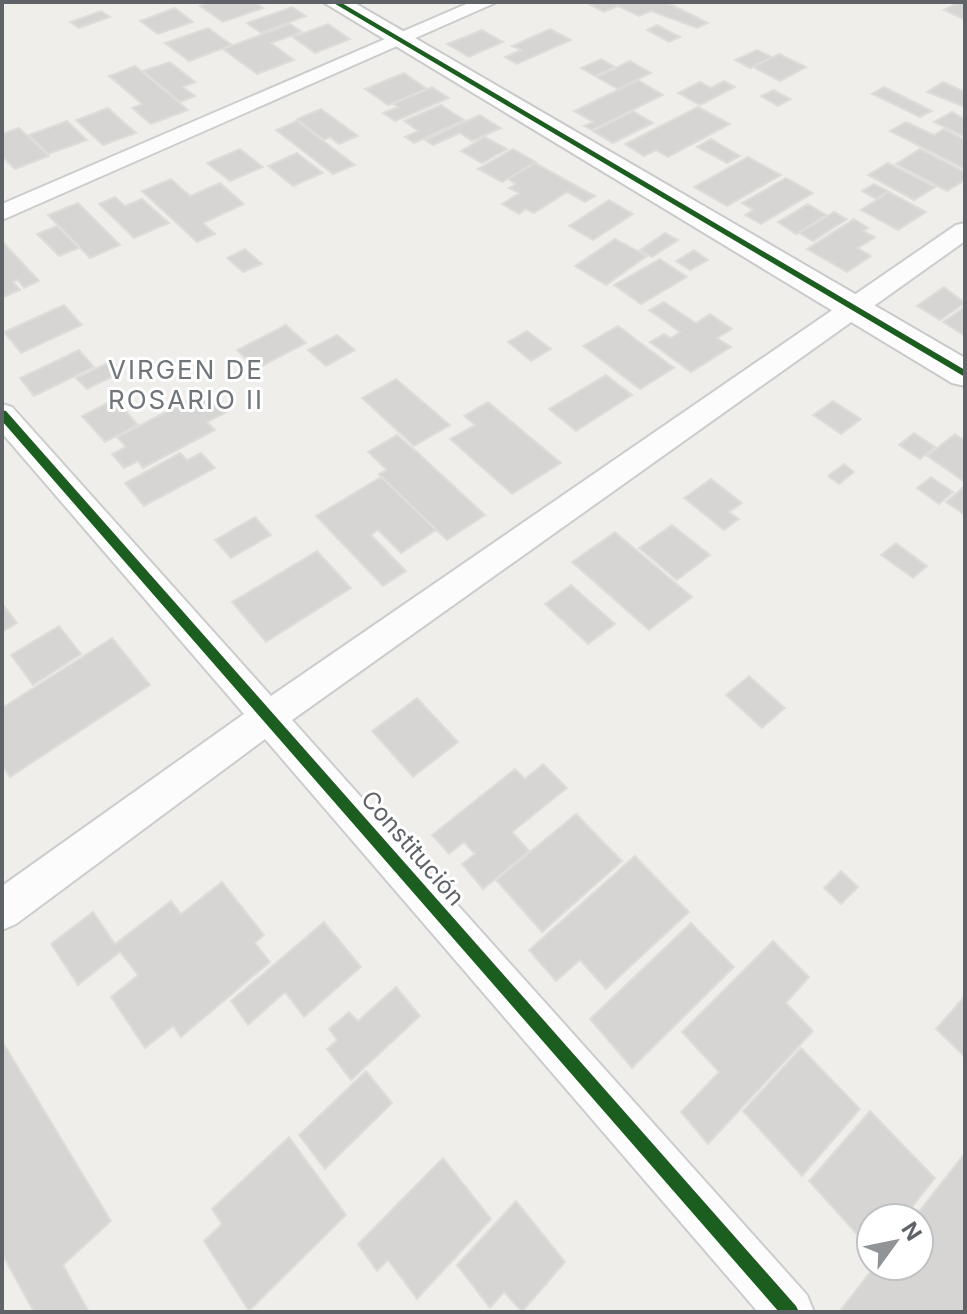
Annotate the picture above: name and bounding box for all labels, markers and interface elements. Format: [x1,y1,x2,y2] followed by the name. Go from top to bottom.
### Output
[108,354,264,415] district label: VIRGEN DE ROSARIO II
[355,785,471,911] street label: Constitución
[855,1202,935,1282] north arrow
[896,1217,927,1245] text: N

